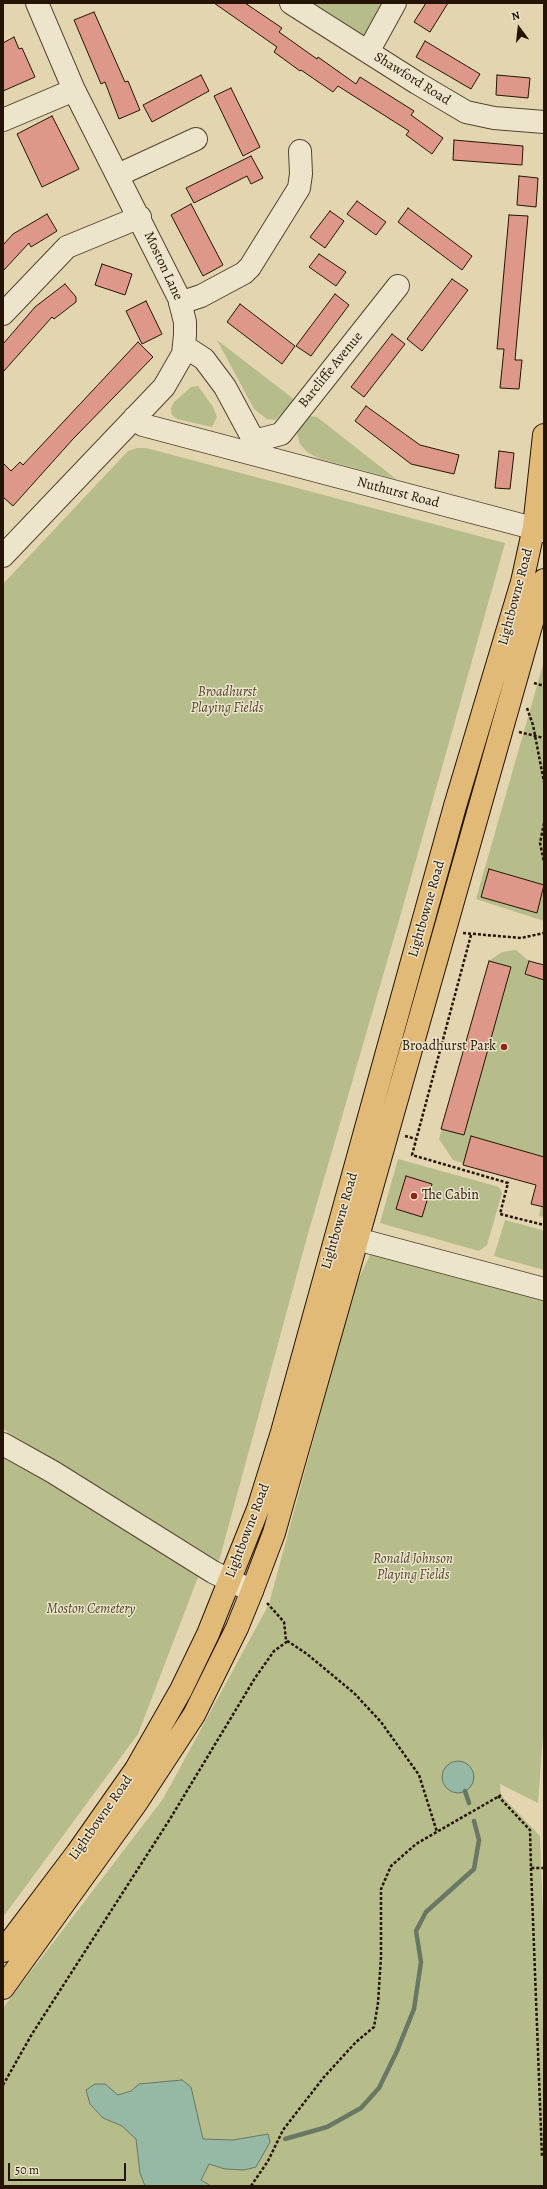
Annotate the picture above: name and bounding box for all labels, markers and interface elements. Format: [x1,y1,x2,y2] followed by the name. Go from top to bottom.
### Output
[499,8,539,48] north arrow
[510,8,522,24] text: N
[371,49,453,109] street label: Shawford Road
[140,229,186,303] street label: Moston Lane
[295,329,367,411] street label: Barcliffe Avenue
[355,474,441,512] street label: Nuthurst Road
[495,547,537,647] street label: Lightbowne Road
[191,685,263,718] park label: Broadhurst Playing Fields
[405,859,449,959] street label: Lightbowne Road
[402,1039,496,1055] place label: Broadhurst Park
[499,1042,509,1052] marker: Broadhurst Park
[318,1171,362,1271] street label: Lightbowne Road
[422,1188,479,1204] place label: The Cabin
[409,1191,419,1201] marker: The Cabin
[222,1481,274,1581] street label: Lightbowne Road
[373,1552,453,1584] park label: Ronald Johnson Playing Fields
[47,1602,135,1618] park label: Moston Cemetery
[66,1772,136,1864] street label: Lightbowne Road
[10,2155,128,2181] scale bar
[15,2162,39,2178] text: 50 m

